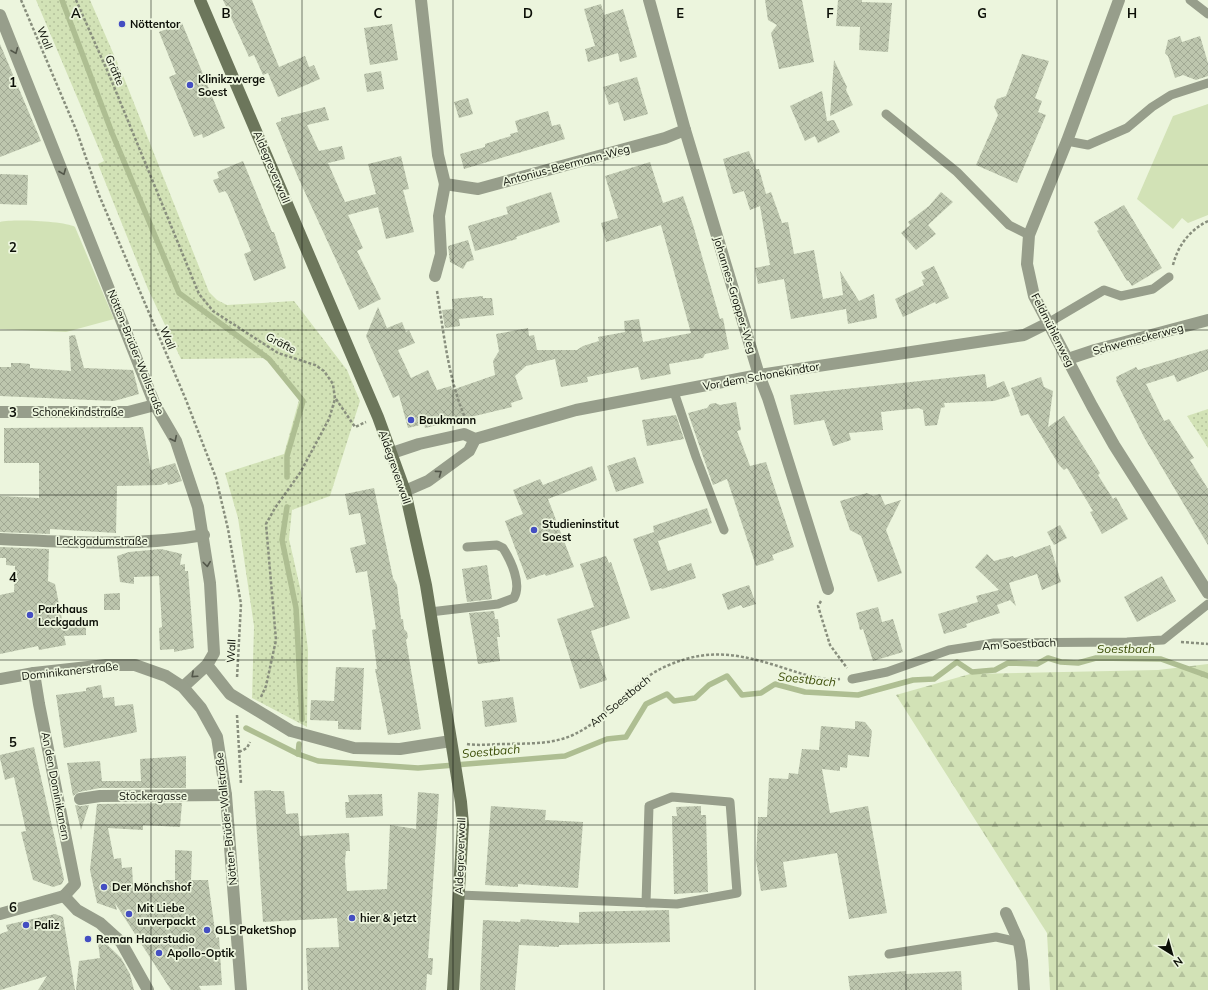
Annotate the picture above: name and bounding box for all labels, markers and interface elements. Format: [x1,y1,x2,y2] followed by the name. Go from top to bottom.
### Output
[71,5,81,21] text: A
[222,5,231,21] text: B
[374,5,383,21] text: C
[523,5,533,21] text: D
[676,5,684,21] text: E
[826,5,834,21] text: F
[977,5,987,21] text: G
[1127,5,1137,21] text: H
[130,17,181,31] place label: Nöttentor
[117,19,127,29] marker: Nöttentor
[34,24,56,52] street label: Wall
[10,48,18,55] one-way arrow
[102,53,128,87] street label: Gräfte
[198,72,265,99] place label: Klinikzwerge Soest
[9,74,17,90] text: 1
[185,80,195,90] marker: Klinikzwerge Soest
[250,129,294,205] street label: Aldegreverwall
[501,141,631,189] street label: Antonius-Beermann-Weg
[58,167,66,175] one-way arrow
[711,235,759,355] street label: Johannes-Gropper-Weg
[9,239,17,255] text: 2
[104,287,168,417] street label: Nötten-Brüder-Wallstraße
[1028,291,1078,369] street label: Feldmühlenweg
[1091,320,1185,358] street label: Schwemeckerweg
[157,324,179,352] street label: Wall
[264,330,298,356] street label: Gräfte
[702,359,820,393] street label: Vor dem Schonekindtor
[9,404,17,420] text: 3
[32,405,124,419] street label: Schonekindstraße
[419,413,476,427] place label: Baukmann
[406,415,416,425] marker: Baukmann
[376,428,414,506] street label: Aldegreverwall
[169,435,177,442] one-way arrow
[435,471,442,478] one-way arrow
[542,517,619,544] place label: Studieninstitut Soest
[529,525,539,535] marker: Studieninstitut Soest
[56,534,148,548] street label: Leckgadumstraße
[202,561,211,567] one-way arrow
[9,569,17,585] text: 4
[38,602,99,629] place label: Parkhaus Leckgadum
[25,610,35,620] marker: Parkhaus Leckgadum
[982,635,1056,653] street label: Am Soestbach
[223,639,239,663] street label: Wall
[1097,641,1155,656] water label: Soestbach
[21,659,119,683] street label: Dominikanerstraße
[777,668,837,690] water label: Soestbach
[191,671,199,678] one-way arrow
[587,672,653,730] street label: Am Soestbach
[39,731,73,841] street label: An den Dominikanern
[9,734,17,750] text: 5
[461,741,521,761] water label: Soestbach
[212,752,240,886] street label: Nötten-Brüder-Wallstraße
[119,789,187,803] street label: Stöckergasse
[452,817,468,895] street label: Aldegreverwall
[112,880,192,894] place label: Der Mönchshof
[99,882,109,892] marker: Der Mönchshof
[9,899,17,915] text: 6
[137,901,196,928] place label: Mit Liebe unverpackt
[124,909,134,919] marker: Mit Liebe unverpackt
[360,911,416,925] place label: hier & jetzt
[347,913,357,923] marker: hier & jetzt
[34,918,60,932] place label: Paliz
[21,920,31,930] marker: Paliz
[215,923,297,937] place label: GLS PaketShop
[202,925,212,935] marker: GLS PaketShop
[96,932,195,946] place label: Reman Haarstudio
[83,934,93,944] marker: Reman Haarstudio
[1152,934,1192,974] north arrow
[167,946,235,960] place label: Apollo-Optik
[154,948,164,958] marker: Apollo-Optik
[1170,954,1186,970] text: N

